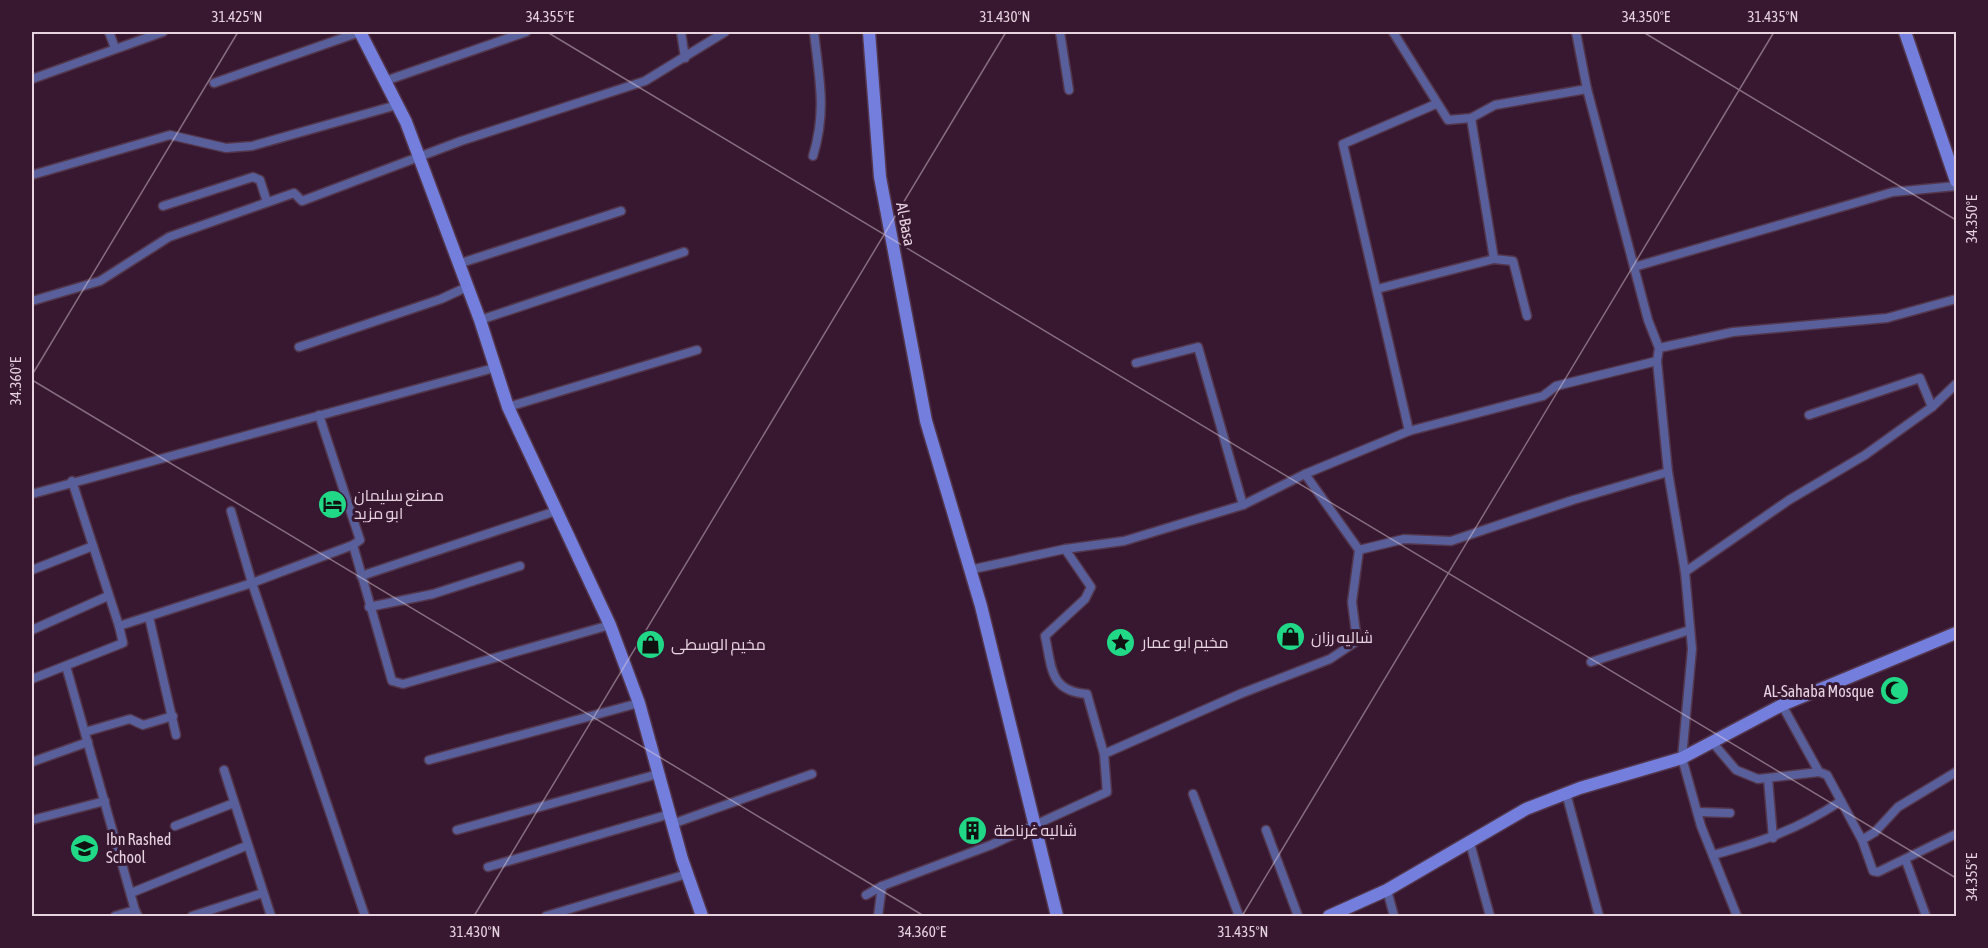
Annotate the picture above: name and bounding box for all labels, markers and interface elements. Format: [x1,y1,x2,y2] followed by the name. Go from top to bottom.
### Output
[212,8,262,25] text: 31.425°N
[526,8,575,25] text: 34.355°E
[980,8,1030,25] text: 31.430°N
[1622,8,1671,25] text: 34.350°E
[1748,8,1798,25] text: 31.435°N
[1963,194,1980,243] text: 34.350°E
[893,201,919,247] street label: Al-Basa
[7,356,24,405] text: 34.360°E
[354,486,444,523] place label: مصنع سليمان ابو مزيد
[317,488,349,520] hotel icon: مصنع سليمان ابو مزيد
[1274,621,1306,653] shop icon: شاليه رزان
[1105,626,1137,658] place icon: مخيم ابو عمار
[634,628,666,660] shop icon: مخيم الوسطى
[1311,628,1373,648] place label: شاليه رزان
[1141,633,1229,654] place label: مخيم ابو عمار
[671,635,766,656] place label: مخيم الوسطى
[1879,675,1911,707] mosque icon: AL-Sahaba Mosque
[1764,682,1874,701] place label: AL-Sahaba Mosque
[957,814,989,846] building icon: شاليه غرناطة
[994,821,1077,840] place label: شاليه غرناطة
[106,830,171,866] place label: Ibn Rashed School
[69,832,101,864] school or university icon: Ibn Rashed School
[1963,852,1980,901] text: 34.355°E
[450,923,500,940] text: 31.430°N
[898,923,947,940] text: 34.360°E
[1218,923,1268,940] text: 31.435°N

